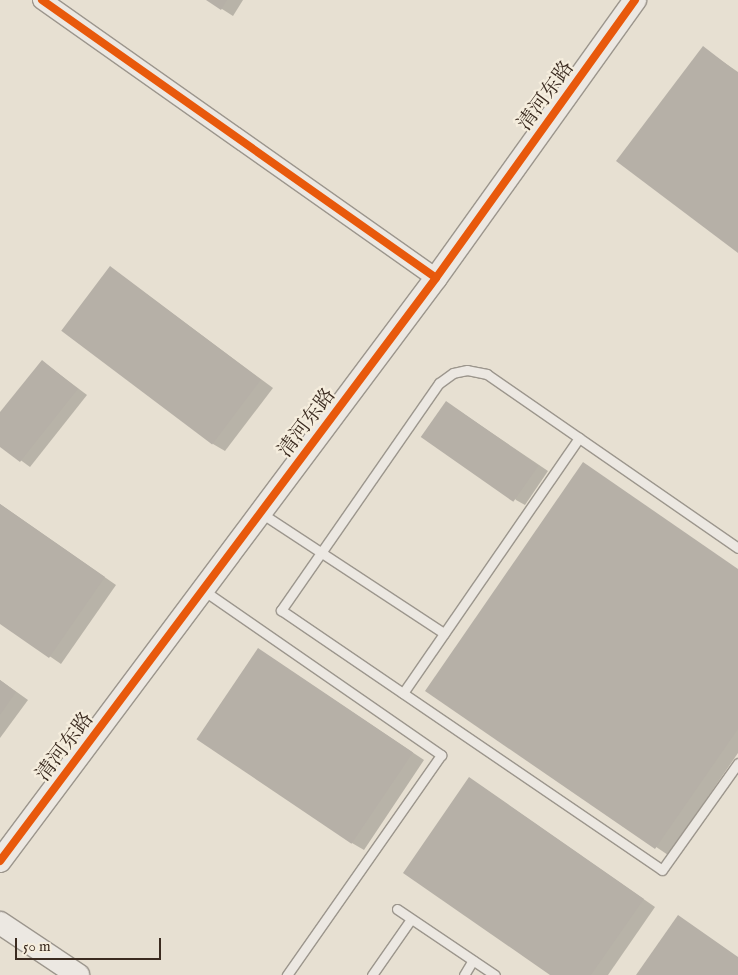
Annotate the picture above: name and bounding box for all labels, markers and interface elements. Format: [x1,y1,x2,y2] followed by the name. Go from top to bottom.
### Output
[513,57,579,135] street label: 清河东路
[273,384,341,462] street label: 清河东路
[31,708,99,786] street label: 清河东路
[18,928,164,960] scale bar
[23,937,51,956] text: 50 m

